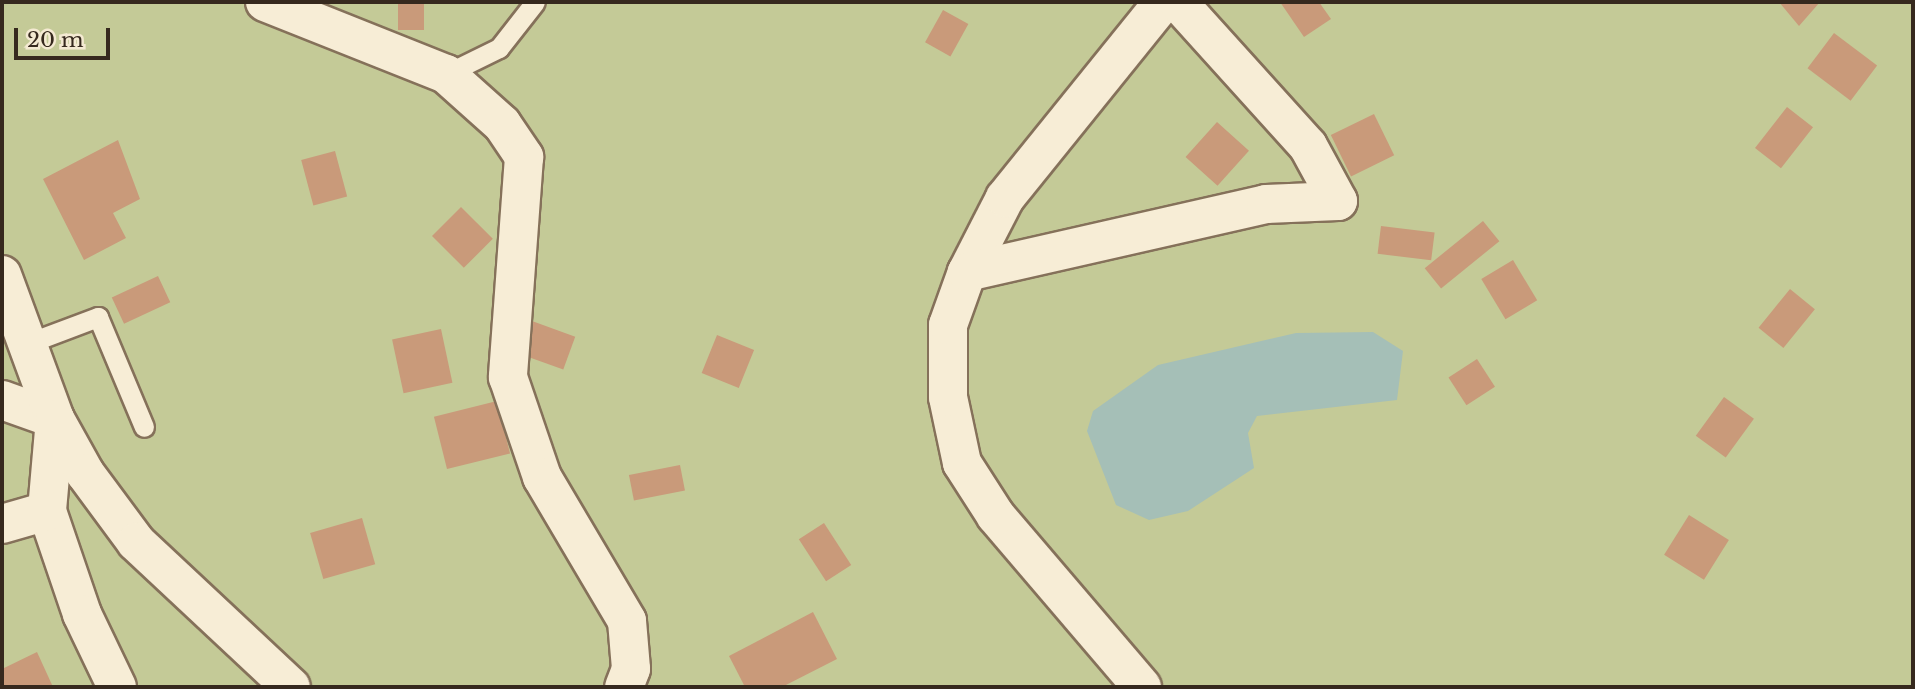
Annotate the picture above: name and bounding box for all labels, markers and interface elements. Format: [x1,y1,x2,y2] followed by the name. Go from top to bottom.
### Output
[18,14,114,58] scale bar
[27,27,84,53] text: 20 m

